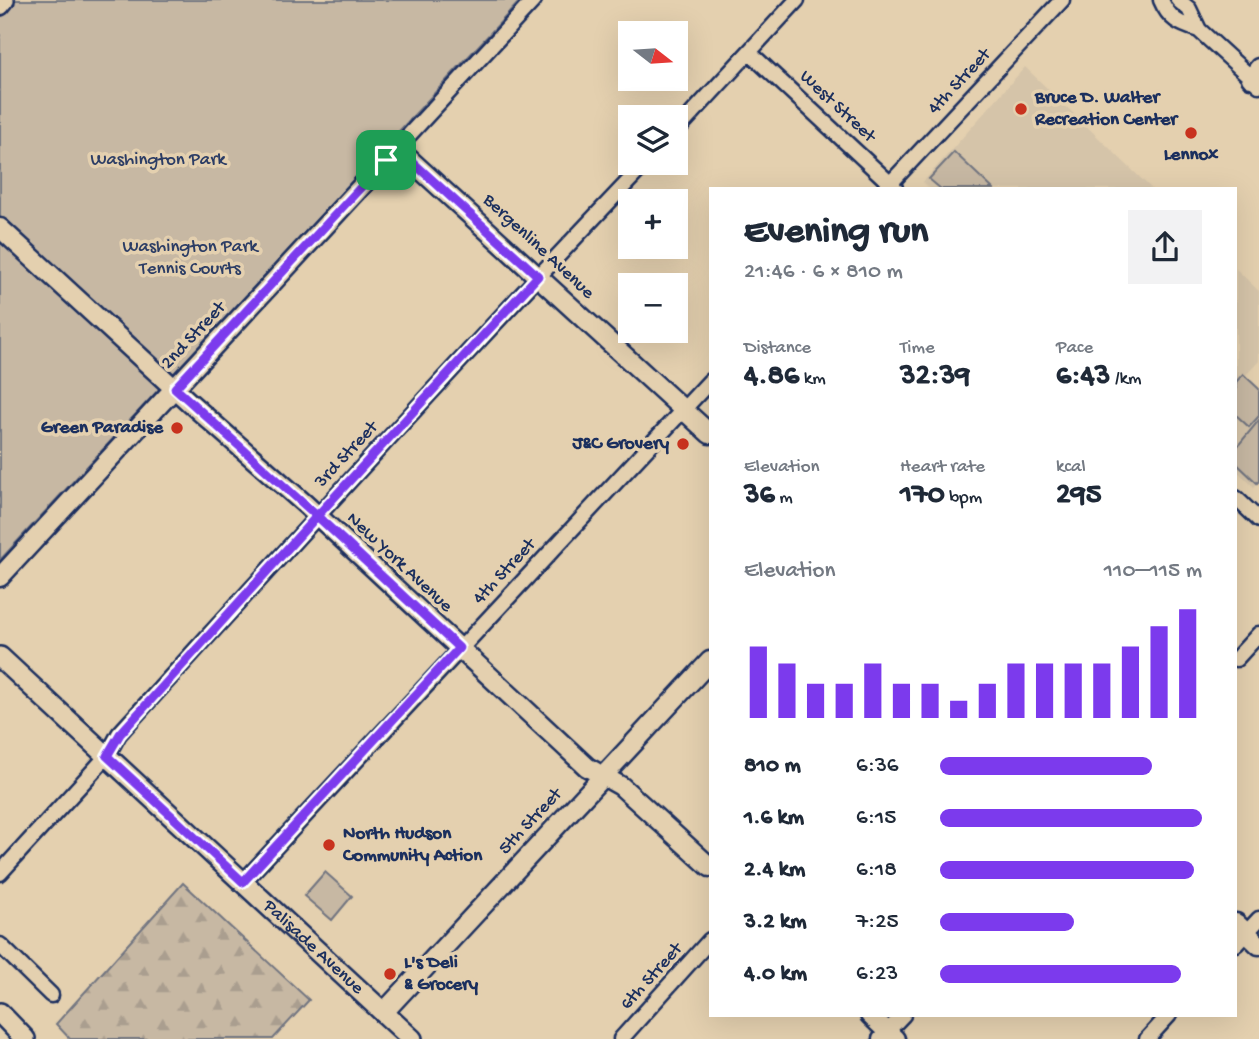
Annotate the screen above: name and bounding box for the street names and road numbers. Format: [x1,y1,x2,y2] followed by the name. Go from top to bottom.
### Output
[924,42,998,120] street label: 4th Street
[794,66,882,150] street label: West Street
[477,189,599,305] street label: Bergenline Avenue
[157,296,233,375] street label: 2nd Street
[310,415,385,494] street label: 3rd Street
[341,508,457,618] street label: New York Avenue
[469,532,543,610] street label: 4th Street
[494,782,569,860] street label: 5th Street
[257,894,369,1000] street label: Palisade Avenue
[616,937,690,1015] street label: 6th Street

